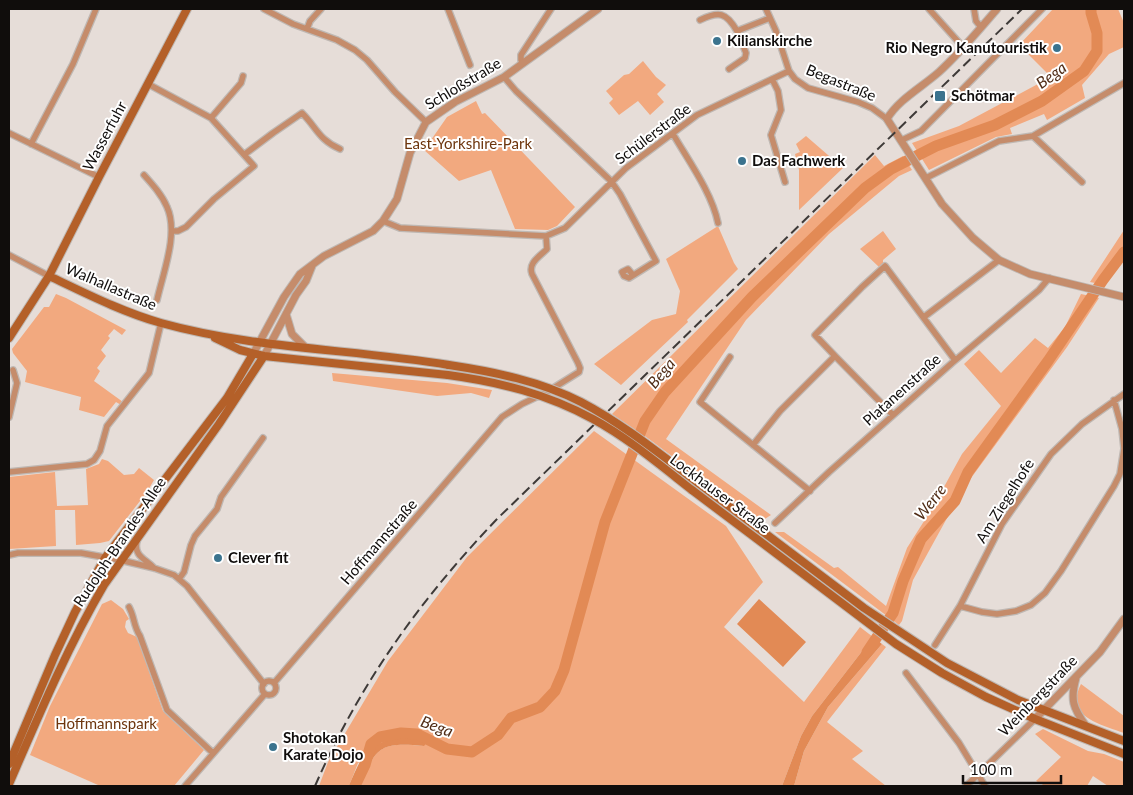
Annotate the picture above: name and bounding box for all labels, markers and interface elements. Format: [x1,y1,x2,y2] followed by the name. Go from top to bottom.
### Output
[727,31,812,49] place label: Kilianskirche
[711,35,723,47] marker: Kilianskirche
[885,38,1048,56] place label: Rio Negro Kanutouristik
[1051,42,1063,54] marker: Rio Negro Kanutouristik
[421,53,504,113] street label: Schloßstraße
[1032,57,1070,92] water label: Bega
[804,60,879,104] street label: Begastraße
[951,86,1015,104] place label: Schötmar
[933,89,947,103] marker: Schötmar
[78,97,130,173] street label: Wasserfuhr
[611,99,694,168] street label: Schülerstraße
[404,134,532,152] park label: East-Yorkshire-Park
[752,151,846,169] place label: Das Fachwerk
[736,155,748,167] marker: Das Fachwerk
[63,259,160,313] street label: Walhallastraße
[859,350,944,429] street label: Platanenstraße
[643,354,678,391] water label: Bega
[667,450,774,537] street label: Lockhauser Straße
[971,455,1037,546] street label: Am Ziegelhofe
[69,473,169,610] street label: Rudolph-Brandes-Allee
[910,480,950,523] water label: Werre
[336,495,420,588] street label: Hoffmannstraße
[228,548,289,566] place label: Clever fit
[212,552,224,564] marker: Clever fit
[994,651,1080,739] street label: Weinbergstraße
[418,711,456,740] water label: Bega
[55,714,157,732] park label: Hoffmannspark
[283,728,364,763] place label: Shotokan Karate Dojo
[267,741,279,753] marker: Shotokan Karate Dojo
[963,752,1060,784] scale bar
[970,760,1012,778] text: 100 m

